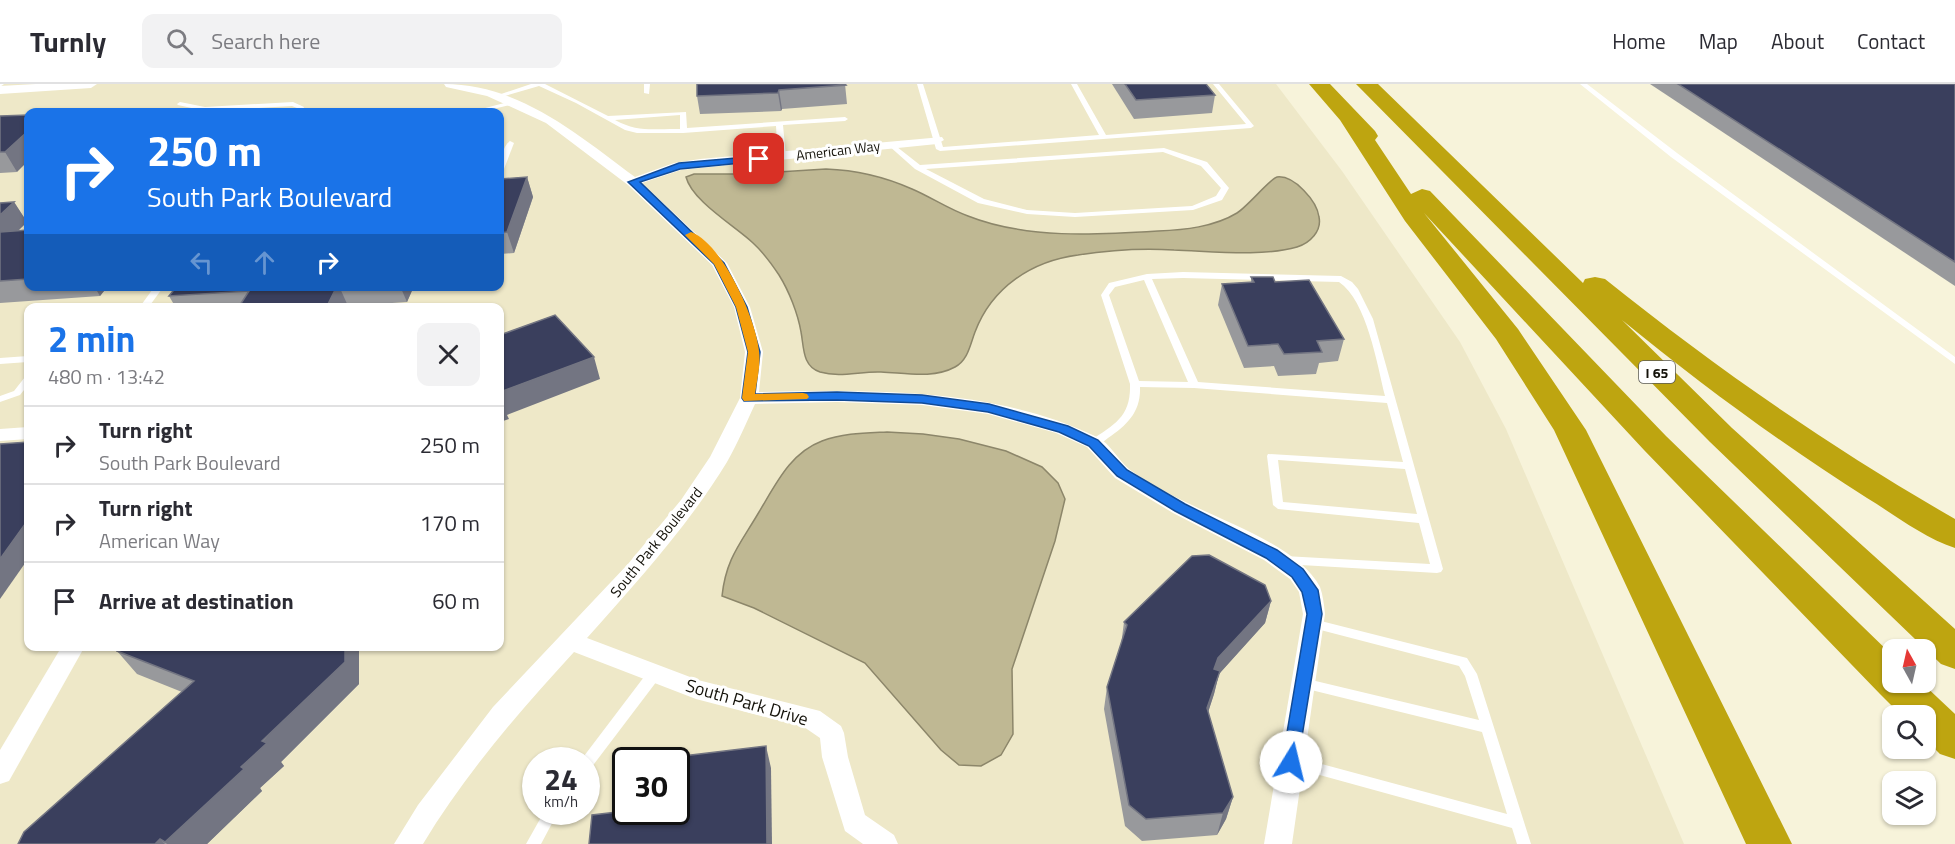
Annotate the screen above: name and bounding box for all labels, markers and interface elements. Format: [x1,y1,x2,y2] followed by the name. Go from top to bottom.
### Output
[142,14,562,68] search box
[30,20,106,63] text: Turnly
[211,24,320,58] text: Search here
[163,25,196,58] icon: search
[1612,25,1666,57] text: Home
[1699,25,1738,57] text: Map
[1771,25,1824,57] text: About
[1857,25,1925,57] text: Contact
[147,118,262,182] text: 250 m
[48,132,126,210] icon: right
[733,133,784,184] pin
[795,134,882,166] street label: American Way
[742,142,775,175] icon: arrive
[147,176,392,217] text: South Park Boulevard
[185,246,218,279] icon: left
[248,246,281,279] icon: ahead
[311,246,344,279] icon: right
[48,311,135,366] text: 2 min
[417,323,480,386] button: close
[48,361,165,392] text: 480 m · 13:42
[1639,361,1675,383] road number: I 65
[99,413,193,447] text: Turn right
[420,428,480,462] text: 250 m
[48,429,81,462] icon: right
[99,447,281,478] text: South Park Boulevard
[604,482,708,602] street label: South Park Boulevard
[99,491,193,525] text: Turn right
[420,506,480,540] text: 170 m
[48,507,81,540] icon: right
[99,525,220,556] text: American Way
[99,584,294,618] text: Arrive at destination
[432,584,480,618] text: 60 m
[48,585,81,618] icon: arrive
[1882,639,1936,693] north arrow
[1882,639,1936,825] map controls
[682,672,812,732] street label: South Park Drive
[1882,705,1936,759] button: search
[1259,730,1323,794] position arrow
[612,747,690,825] speed limit sign: 30
[544,756,578,802] text: 24
[1882,771,1936,825] button: layers
[544,790,578,813] text: km/h

